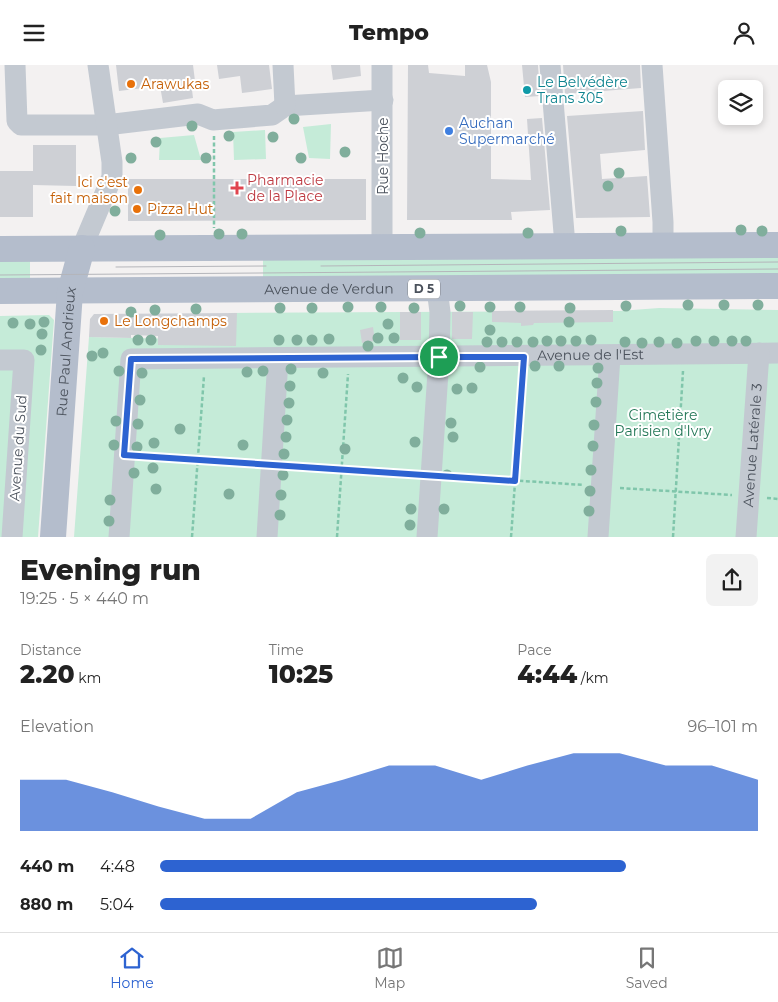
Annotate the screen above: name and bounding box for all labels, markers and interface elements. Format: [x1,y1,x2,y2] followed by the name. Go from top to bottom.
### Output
[20,19,48,47] icon: menu
[349,19,429,46] text: Tempo
[730,19,758,47] icon: person
[537,73,628,107] place label: Le Belvédère Trans 305
[141,75,209,93] place label: Arawukas
[125,78,137,90] marker: Arawukas
[718,80,763,125] map controls
[718,80,763,125] button: layers
[521,84,533,96] marker: Le Belvédère Trans 305
[459,114,555,148] place label: Auchan Supermarché
[374,117,392,195] street label: Rue Hoche
[443,125,455,137] marker: Auchan Supermarché
[247,171,323,205] place label: Pharmacie de la Place
[50,173,128,207] place label: Ici c'est fait maison
[231,182,243,194] marker: Pharmacie de la Place
[132,184,144,196] marker: Ici c'est fait maison
[147,200,214,218] place label: Pizza Hut
[131,203,143,215] marker: Pizza Hut
[264,279,394,298] street label: Avenue de Verdun
[408,279,440,298] road number: D 5
[52,284,80,417] street label: Rue Paul Andrieux
[114,312,227,330] place label: Le Longchamps
[98,315,110,327] marker: Le Longchamps
[418,336,460,378] pin
[425,343,453,371] icon: arrive
[537,345,644,364] street label: Avenue de l'Est
[739,383,766,508] street label: Avenue Latérale 3
[5,394,31,502] street label: Avenue du Sud
[615,406,712,440] park label: Cimetière Parisien d'Ivry
[20,553,201,587] text: Evening run
[706,554,758,606] button: share
[20,589,149,608] text: 19:25 · 5 × 440 m
[20,641,82,659] text: Distance
[269,641,304,659] text: Time
[517,641,552,659] text: Pace
[20,659,75,689] text: 2.20
[269,659,333,689] text: 10:25
[517,659,577,689] text: 4:44
[75,669,101,687] text: km
[577,669,609,687] text: /km
[20,717,94,736] text: Elevation
[687,717,758,736] text: 96–101 m
[20,857,74,876] text: 440 m
[100,857,135,876] text: 4:48
[20,895,73,914] text: 880 m
[100,895,134,914] text: 5:04
[110,944,154,992] tab: Home
[374,944,405,992] tab: Map
[626,944,668,992] tab: Saved

